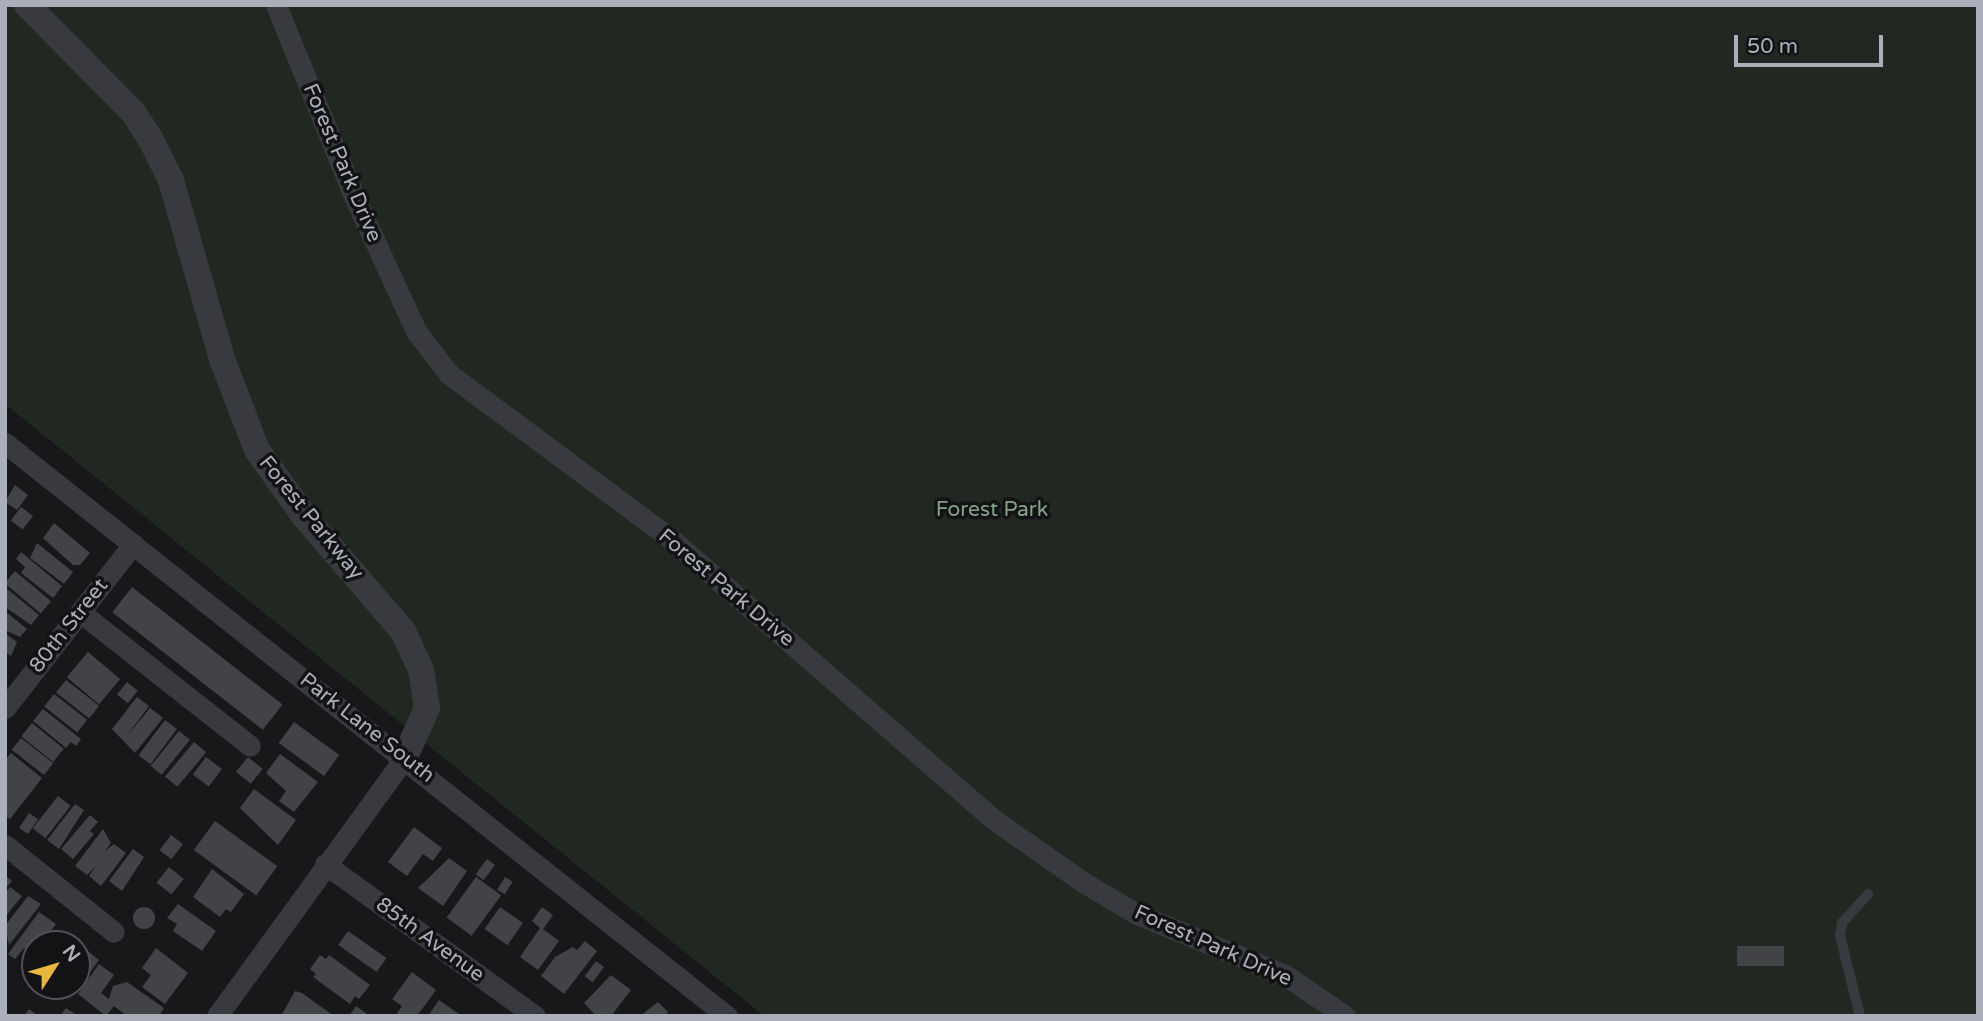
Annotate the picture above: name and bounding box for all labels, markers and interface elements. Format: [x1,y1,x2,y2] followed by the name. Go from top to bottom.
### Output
[1738,21,1887,65] scale bar
[1747,34,1798,59] text: 50 m
[297,80,387,246] street label: Forest Park Drive
[253,451,369,585] street label: Forest Parkway
[936,497,1048,523] park label: Forest Park
[653,524,799,652] street label: Forest Park Drive
[24,574,114,678] street label: 80th Street
[295,668,439,788] street label: Park Lane South
[371,892,489,988] street label: 85th Avenue
[1130,900,1296,992] street label: Forest Park Drive
[21,930,91,1000] north arrow
[58,941,85,966] text: N

